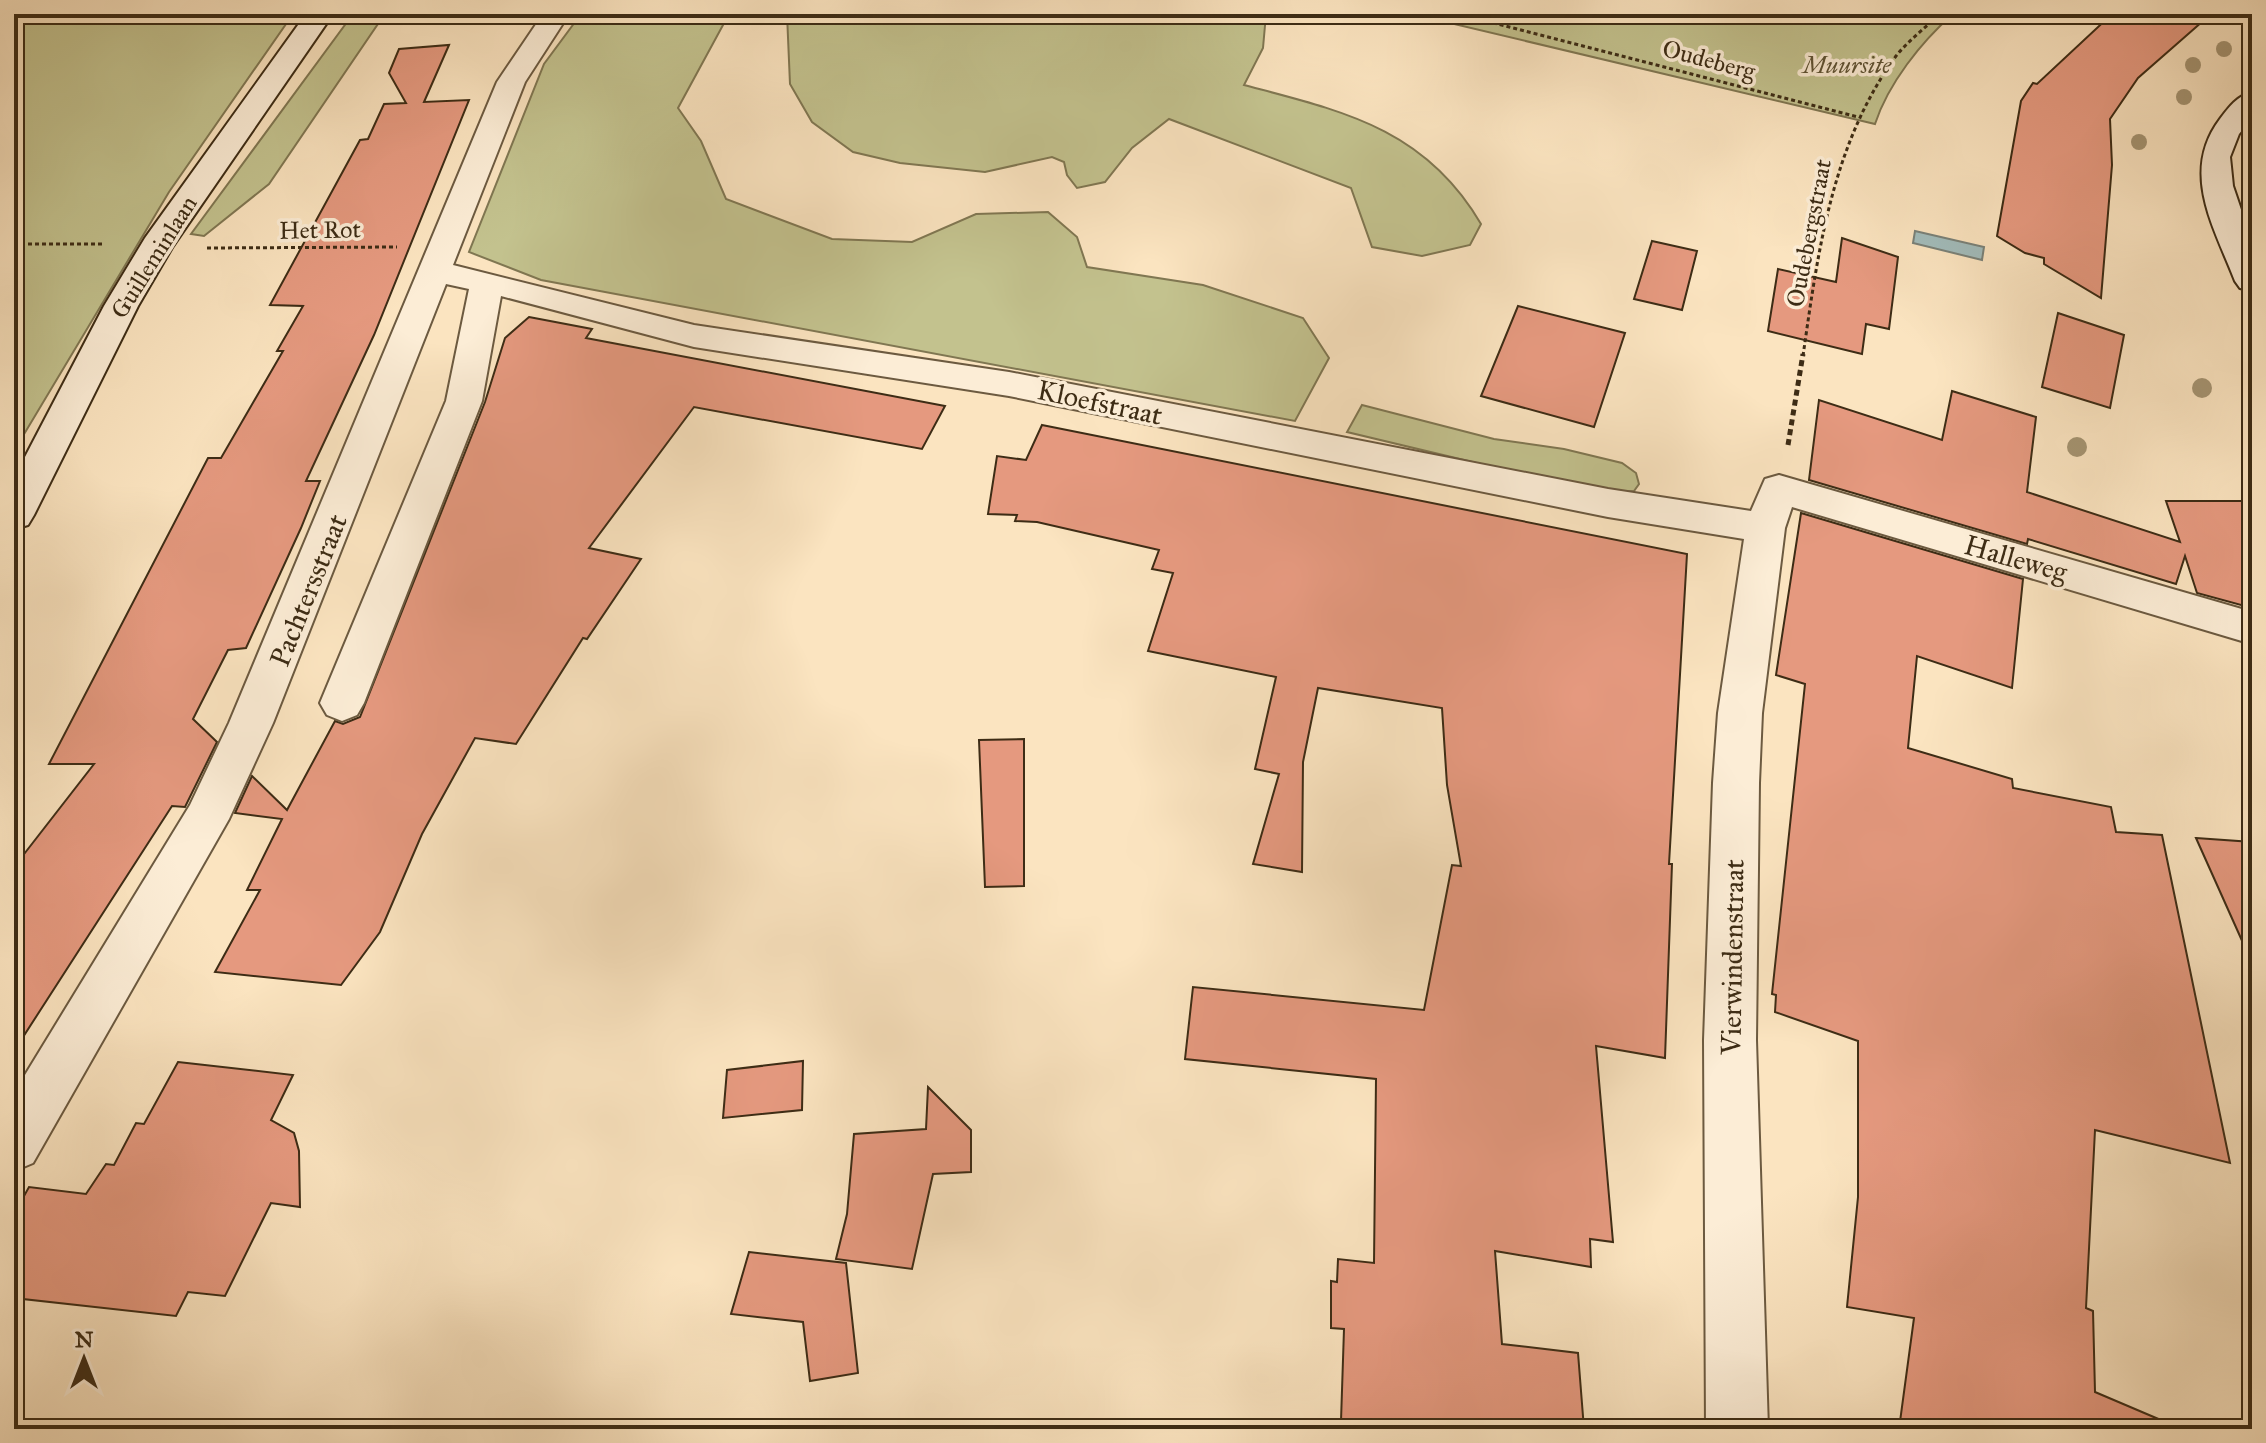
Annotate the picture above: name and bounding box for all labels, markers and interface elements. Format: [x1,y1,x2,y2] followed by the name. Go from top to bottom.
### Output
[1659,33,1760,87] street label: Oudeberg
[1801,50,1892,80] park label: Muursite
[1780,156,1838,309] street label: Oudebergstraat
[104,190,204,324] street label: Guilleminlaan
[279,214,362,246] street label: Het Rot
[1034,372,1166,433] street label: Kloefstraat
[262,509,355,671] street label: Pachtersstraat
[1960,527,2072,590] street label: Halleweg
[1713,859,1752,1056] street label: Vierwindenstraat
[44,1319,124,1399] north arrow
[75,1326,94,1353] text: N

